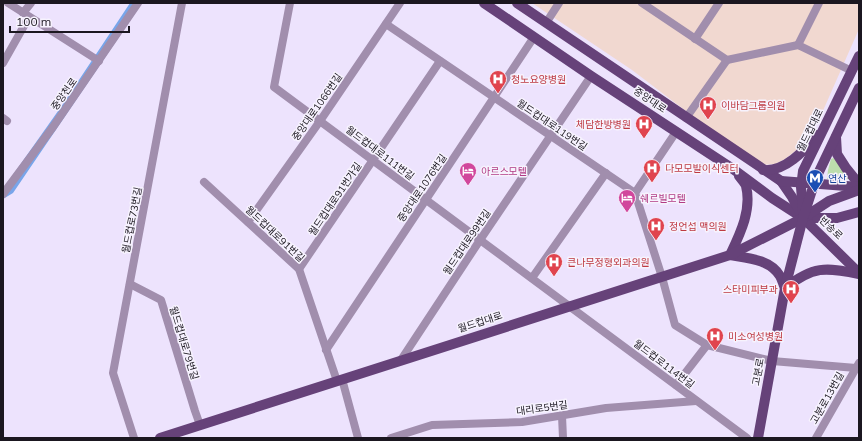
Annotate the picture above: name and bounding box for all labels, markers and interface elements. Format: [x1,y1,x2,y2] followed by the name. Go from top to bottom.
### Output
[10,8,129,34] scale bar
[16,14,51,29] text: 100 m
[488,69,508,94] hospital icon: 청노요양병원
[289,71,345,143] street label: 중앙대로1066번길
[511,73,566,86] place label: 청노요양병원
[48,75,80,113] street label: 중앙천로
[631,84,669,116] street label: 중앙대로
[698,95,718,120] hospital icon: 이바담그룹의원
[514,97,590,153] street label: 월드컵대로119번길
[721,99,785,112] place label: 이바담그룹의원
[794,106,826,154] street label: 월드컵대로
[634,114,654,139] hospital icon: 체담한방병원
[576,118,631,131] place label: 체담한방병원
[343,123,417,183] street label: 월드컵대로111번길
[394,152,450,224] street label: 중앙대로1076번길
[642,158,662,183] hospital icon: 다모모발이식센터
[306,160,364,238] street label: 월드컵대로91번가길
[458,161,478,186] hotel icon: 아르스모텔
[665,162,739,175] place label: 다모모발이식센터
[481,165,527,178] place label: 아르스모텔
[805,168,825,193] metro station icon: 연산
[828,172,846,185] place label: 연산
[119,186,145,254] street label: 월드컵로73번길
[617,188,637,213] hotel icon: 쉐르빌모텔
[640,192,686,205] place label: 쉐르빌모텔
[243,203,307,265] street label: 월드컵대로91번길
[440,207,494,277] street label: 월드컵대로99번길
[817,214,845,242] street label: 반송로
[646,216,666,241] hospital icon: 정언섭 맥의원
[669,220,727,233] place label: 정언섭 맥의원
[544,252,564,277] hospital icon: 큰나무정형외과의원
[567,256,650,269] place label: 큰나무정형외과의원
[781,279,801,304] hospital icon: 스타미피부과
[723,283,778,296] place label: 스타미피부과
[167,305,201,381] street label: 월드컵대로79번길
[456,309,504,335] street label: 월드컵대로
[705,326,725,351] hospital icon: 미소여성병원
[728,330,783,343] place label: 미소여성병원
[631,337,697,391] street label: 월드컵로114번길
[749,357,767,387] street label: 고분로
[807,369,847,427] street label: 고분로13번길
[515,398,569,418] street label: 대리로5번길

